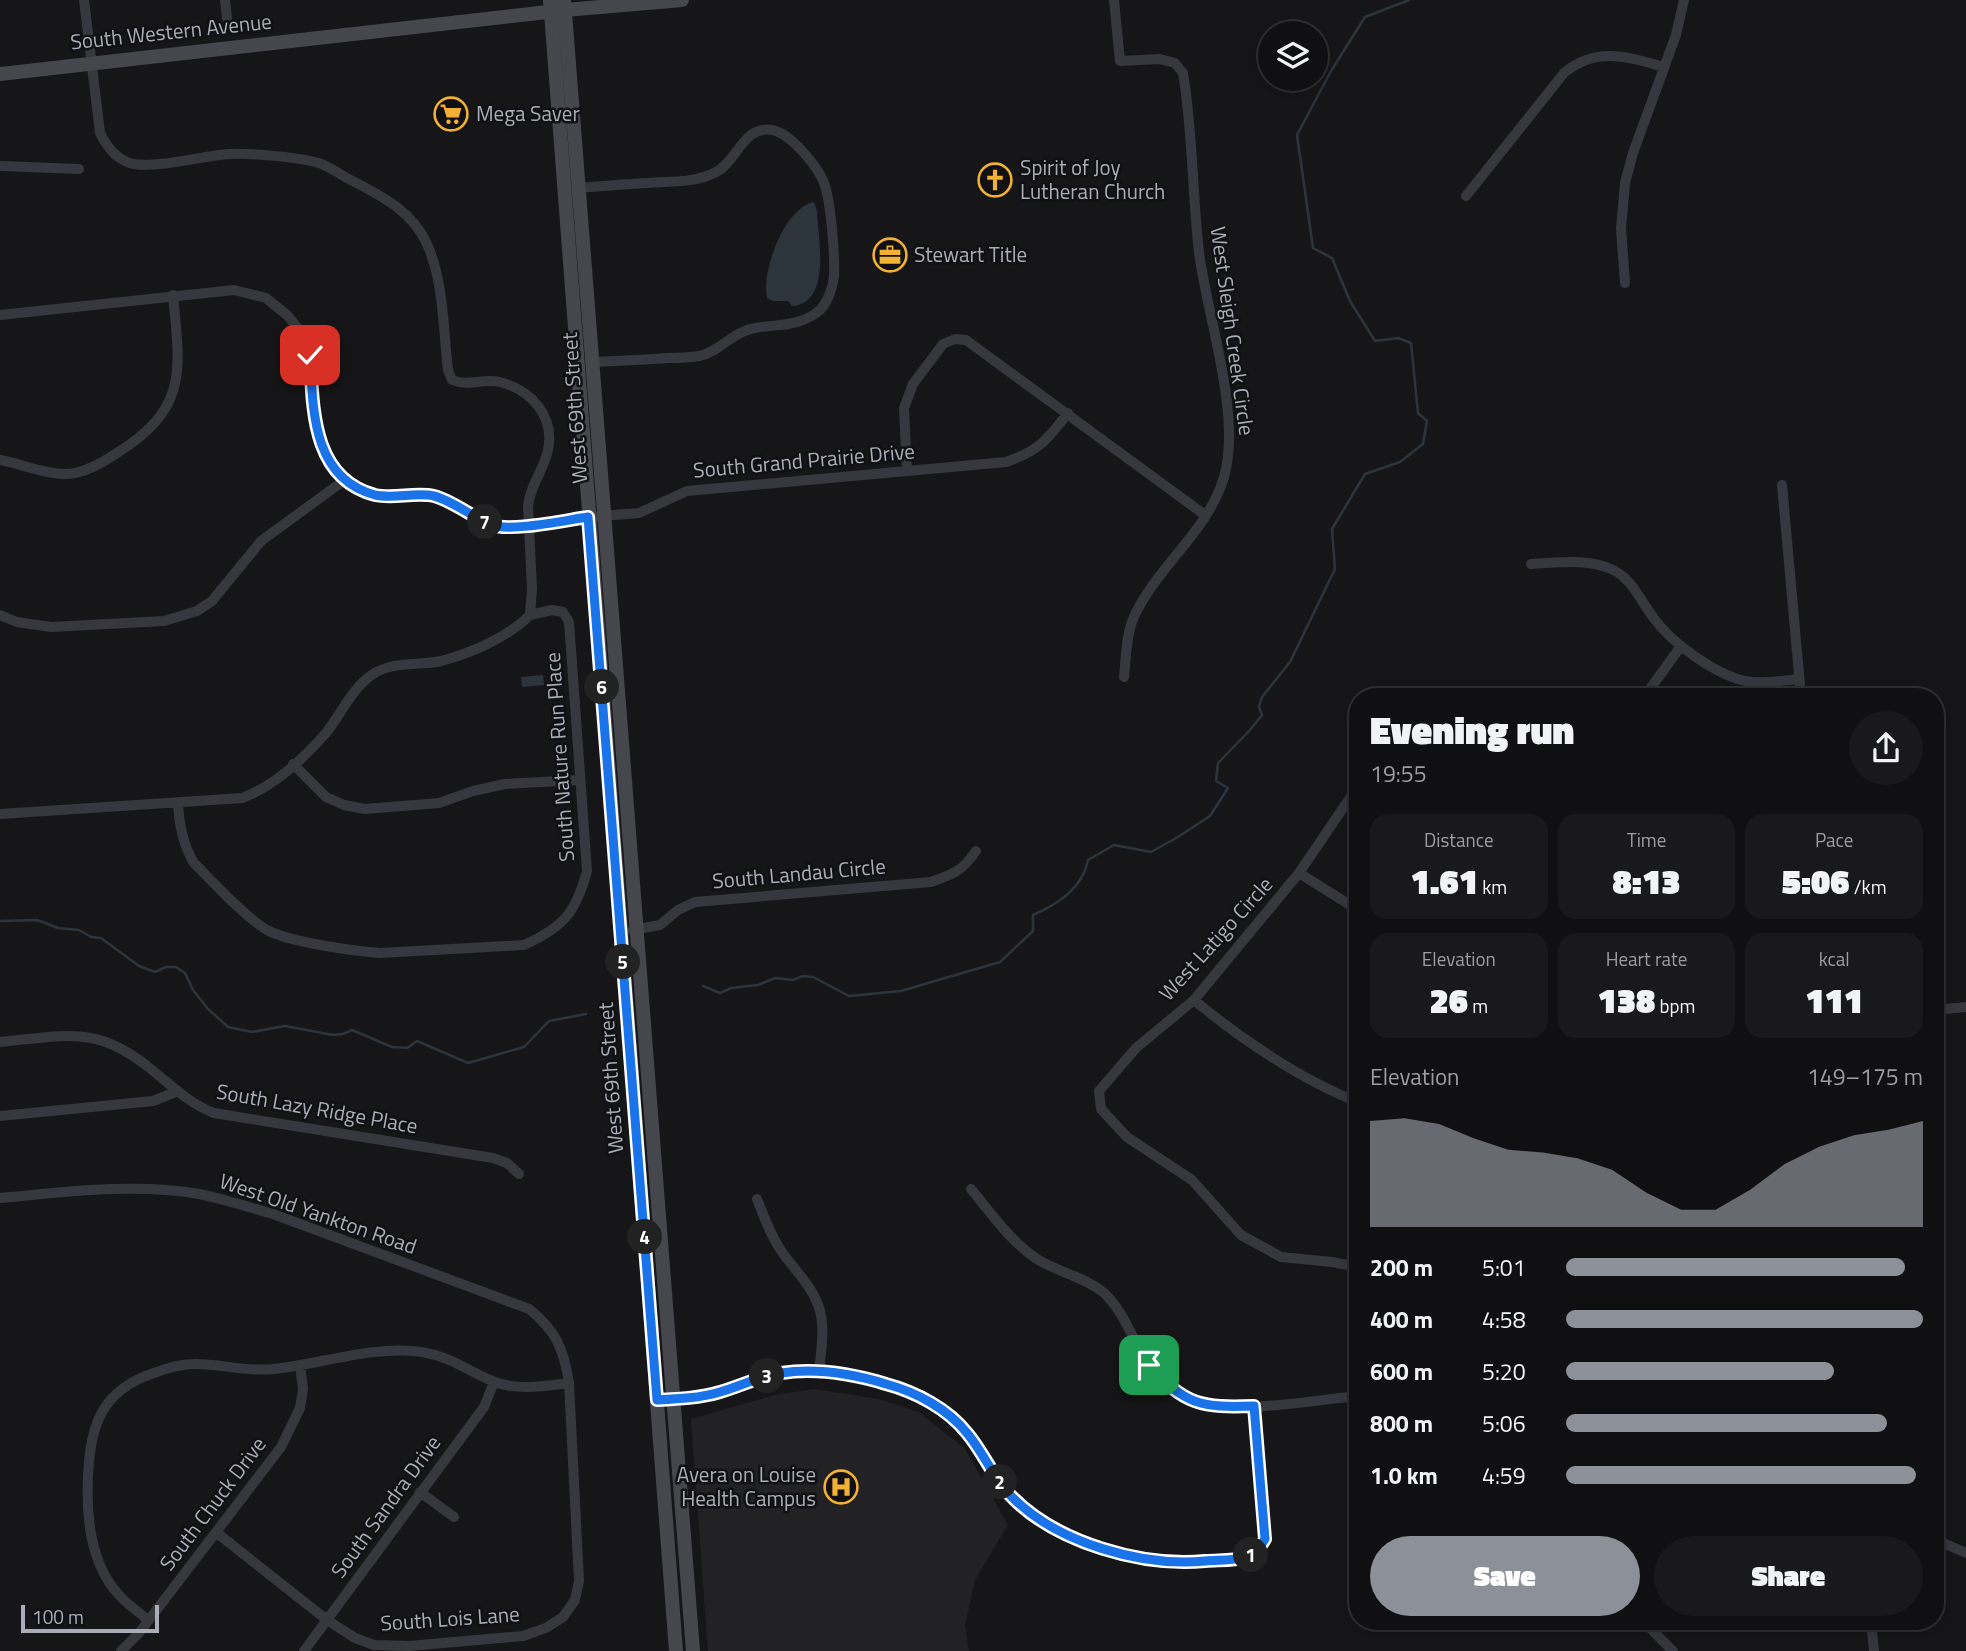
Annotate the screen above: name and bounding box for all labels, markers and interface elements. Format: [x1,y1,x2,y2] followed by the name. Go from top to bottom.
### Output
[69,5,273,57] street label: South Western Avenue
[1258,21,1328,91] map controls
[1258,21,1328,91] button: layers
[432,95,470,133] supermarket icon: Mega Saver
[476,97,580,129] place label: Mega Saver
[1020,151,1165,207] place label: Spirit of Joy Lutheran Church
[976,161,1014,199] church icon: Spirit of Joy Lutheran Church
[1202,224,1263,437] street label: West Sleigh Creek Circle
[871,236,909,274] office icon: Stewart Title
[914,238,1027,270] place label: Stewart Title
[280,325,340,385] pin
[553,331,595,485] street label: West 69th Street
[291,336,329,374] icon: check
[692,434,916,486] street label: South Grand Prairie Drive
[468,504,503,540] pin: 7
[479,507,490,536] text: 7
[536,651,582,863] street label: South Nature Run Place
[584,670,620,704] pin: 6
[596,672,607,701] text: 6
[1370,701,1574,759] text: Evening run
[1849,711,1923,785] button: share
[1370,756,1427,791] text: 19:55
[1424,825,1494,854] text: Distance
[1627,825,1666,854] text: Time
[1815,825,1853,854] text: Pace
[711,849,887,897] street label: South Landau Circle
[1410,854,1478,908] text: 1.61
[1613,854,1680,908] text: 8:13
[1782,854,1850,908] text: 5:06
[1151,869,1280,1007] street label: West Latigo Circle
[1478,872,1507,901] text: km
[1850,872,1887,901] text: /km
[606,944,640,979] pin: 5
[1422,944,1496,973] text: Elevation
[1606,944,1687,973] text: Heart rate
[1819,944,1850,973] text: kcal
[617,947,628,976] text: 5
[1430,973,1468,1027] text: 26
[1598,973,1655,1027] text: 138
[1805,973,1863,1027] text: 111
[1468,991,1488,1020] text: m
[1655,991,1695,1020] text: bpm
[589,1001,631,1155] street label: West 69th Street
[1370,1059,1459,1094] text: Elevation
[1807,1059,1923,1094] text: 149–175 m
[214,1075,420,1141] street label: South Lazy Ridge Place
[215,1164,421,1262] street label: West Old Yankton Road
[628,1220,662,1254] pin: 4
[639,1222,650,1251] text: 4
[1370,1250,1433,1285] text: 200 m
[1482,1250,1526,1285] text: 5:01
[1370,1302,1433,1337] text: 400 m
[1482,1302,1526,1337] text: 4:58
[1119,1335,1179,1395] pin
[1130,1346,1168,1384] icon: arrive
[1370,1354,1433,1389] text: 600 m
[1482,1354,1526,1389] text: 5:20
[750,1358,784,1394] pin: 3
[761,1361,772,1390] text: 3
[1370,1406,1433,1441] text: 800 m
[1482,1406,1526,1441] text: 5:06
[322,1428,448,1584] street label: South Sandra Drive
[151,1430,273,1577] street label: South Chuck Drive
[677,1458,816,1514] place label: Avera on Louise Health Campus
[1370,1458,1438,1493] text: 1.0 km
[1482,1458,1526,1493] text: 4:59
[982,1464,1018,1500] pin: 2
[994,1467,1005,1496] text: 2
[822,1468,860,1506] hospital icon: Avera on Louise Health Campus
[1370,1536,1640,1616] button: Save
[1654,1536,1923,1616] button: Share
[1234,1538,1268,1572] pin: 1
[1245,1540,1256,1569] text: 1
[379,1597,521,1639] street label: South Lois Lane
[21,1602,159,1634] scale bar
[32,1602,84,1631] text: 100 m

